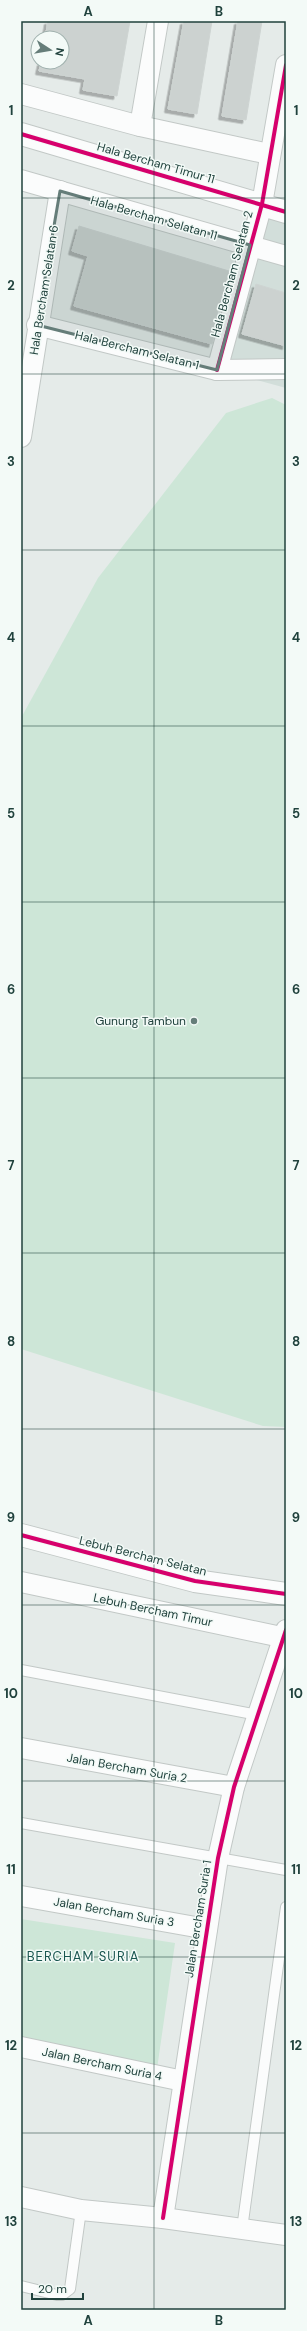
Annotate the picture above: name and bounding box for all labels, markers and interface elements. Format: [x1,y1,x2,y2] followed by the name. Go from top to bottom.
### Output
[83,3,93,20] text: A
[215,3,223,20] text: B
[30,30,70,70] north arrow
[52,47,67,57] text: N
[9,102,13,119] text: 1
[294,102,298,119] text: 1
[95,139,217,187] street label: Hala Bercham Timur 11
[89,192,219,244] street label: Hala Bercham Selatan 11
[207,209,257,339] street label: Hala Bercham Selatan 2
[26,224,62,356] street label: Hala Bercham Selatan 6
[7,277,15,294] text: 2
[292,277,300,294] text: 2
[73,327,201,373] street label: Hala Bercham Selatan 1
[7,453,15,470] text: 3
[292,453,300,470] text: 3
[7,629,15,646] text: 4
[292,629,300,646] text: 4
[7,805,15,822] text: 5
[292,805,300,822] text: 5
[7,981,15,998] text: 6
[292,981,300,998] text: 6
[95,1013,186,1029] place label: Gunung Tambun
[189,1016,199,1026] marker: Gunung Tambun
[8,1157,15,1174] text: 7
[293,1157,300,1174] text: 7
[7,1333,15,1350] text: 8
[292,1333,300,1350] text: 8
[7,1509,15,1526] text: 9
[292,1509,300,1526] text: 9
[78,1532,208,1580] street label: Lebuh Bercham Selatan
[92,1590,215,1631] street label: Lebuh Bercham Timur
[4,1685,18,1702] text: 10
[289,1685,303,1702] text: 10
[66,1750,189,1786] street label: Jalan Bercham Suria 2
[181,1859,215,1979] street label: Jalan Bercham Suria 1
[6,1861,16,1878] text: 11
[291,1861,301,1878] text: 11
[52,1894,176,1930] street label: Jalan Bercham Suria 3
[27,1948,139,1965] district label: BERCHAM SURIA
[5,2037,17,2054] text: 12
[290,2037,302,2054] text: 12
[40,2043,164,2085] street label: Jalan Bercham Suria 4
[5,2213,17,2230] text: 13
[290,2213,302,2230] text: 13
[32,2275,83,2301] scale bar
[38,2281,67,2297] text: 20 m
[83,2312,93,2329] text: A
[215,2312,223,2329] text: B

